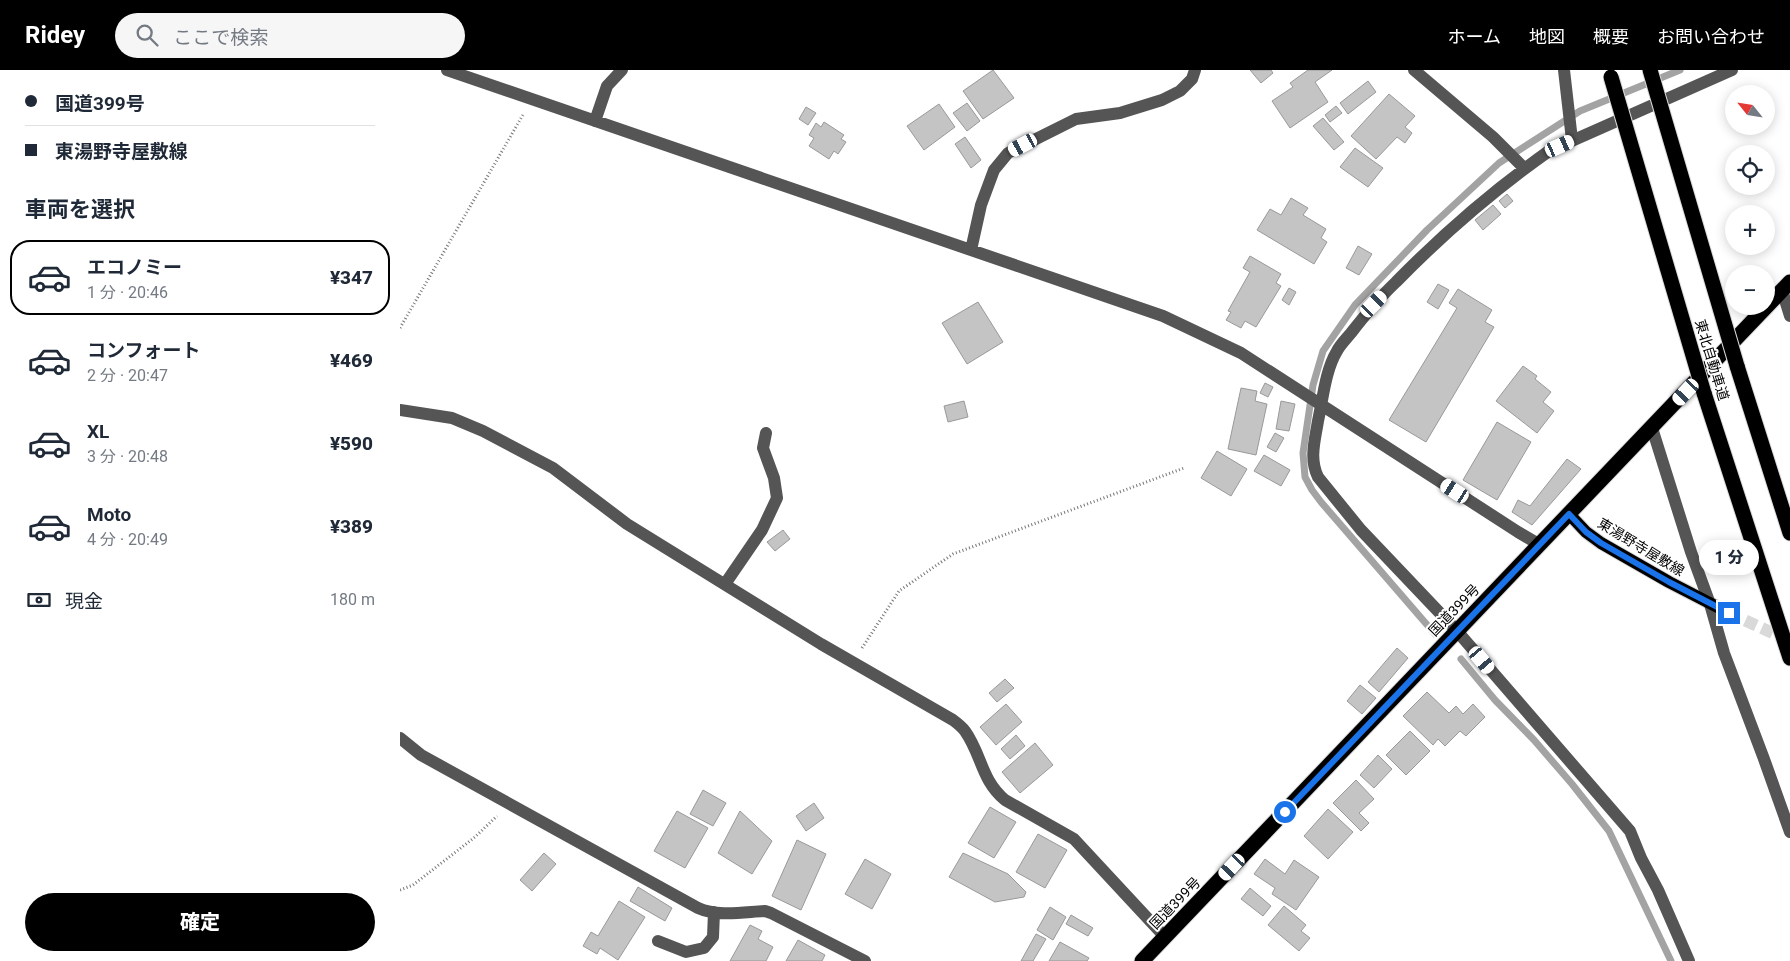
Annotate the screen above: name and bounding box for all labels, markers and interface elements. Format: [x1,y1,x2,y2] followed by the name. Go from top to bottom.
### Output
[115,13,465,58] search box
[25,21,85,49] text: Ridey
[133,21,161,49] icon: search
[173,26,268,49] text: ここで検索
[1448,26,1501,47] text: ホーム
[1529,26,1565,47] text: 地図
[1593,26,1629,47] text: 概要
[1657,26,1765,47] text: お問い合わせ
[1725,85,1775,135] north arrow
[1725,85,1775,315] map controls
[55,92,145,115] text: 国道399号
[1006,131,1039,159] car
[1543,133,1576,159] car
[55,140,188,163] text: 東湯野寺屋敷線
[1725,145,1775,195] button: locate
[25,197,135,222] text: 車両を選択
[1725,205,1775,255] button: +
[27,255,72,300] icon: car
[87,256,182,279] text: エコノミー
[1725,265,1775,315] button: −
[330,266,373,289] text: ¥347
[87,283,168,302] text: 1 分 · 20:46
[1358,288,1389,320] car
[1692,317,1732,403] street label: 東北自動車道
[27,338,72,383] icon: car
[87,339,200,362] text: コンフォート
[330,349,373,372] text: ¥469
[87,366,168,385] text: 2 分 · 20:47
[1670,376,1701,408] car
[87,420,109,443] text: XL
[27,421,72,466] icon: car
[330,432,373,455] text: ¥590
[87,447,168,466] text: 3 分 · 20:48
[1438,477,1471,505] car
[87,503,131,526] text: Moto
[27,504,72,549] icon: car
[330,515,373,538] text: ¥389
[1595,515,1687,579] street label: 東湯野寺屋敷線
[87,530,168,549] text: 4 分 · 20:49
[1699,540,1759,576] callout: 1 分
[1714,548,1744,567] text: 1 分
[1425,581,1483,639] street label: 国道399号
[25,586,53,614] icon: cash
[65,590,103,613] text: 現金
[330,590,375,609] text: 180 m
[1718,602,1740,624] route end
[1466,644,1497,676] car
[1274,801,1296,823] route start
[1216,851,1247,883] car
[1146,874,1204,932] street label: 国道399号
[25,893,375,951] button: 確定

